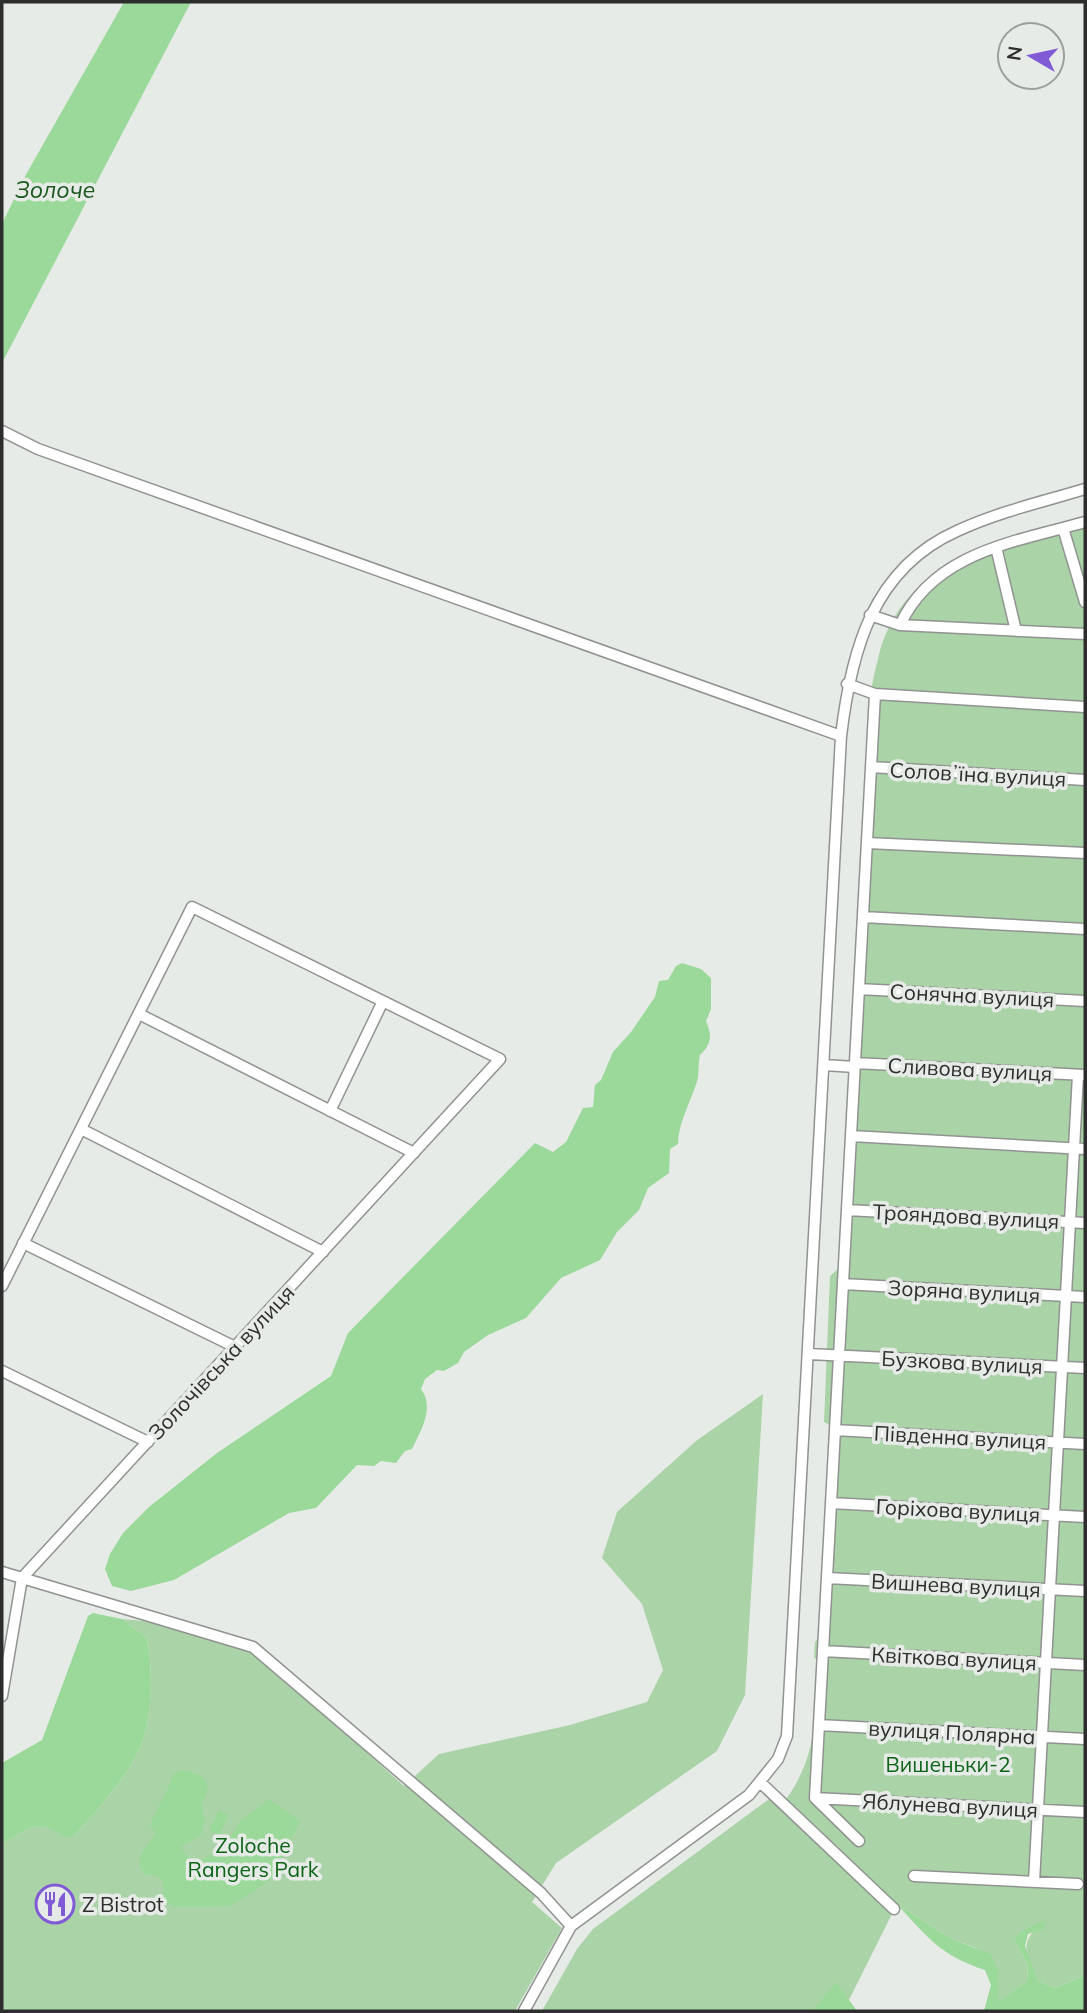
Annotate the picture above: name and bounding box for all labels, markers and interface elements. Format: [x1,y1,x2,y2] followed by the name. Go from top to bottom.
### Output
[996,21,1066,91] north arrow
[1001,44,1027,62] text: N
[15,175,95,204] water label: Золоче
[889,756,1067,792] street label: Соловʼїна вулиця
[889,978,1055,1012] street label: Сонячна вулиця
[887,1052,1053,1086] street label: Сливова вулиця
[872,1198,1060,1234] street label: Трояндова вулиця
[887,1274,1041,1308] street label: Зоряна вулиця
[142,1279,300,1445] street label: Золочівська вулиця
[881,1345,1043,1379] street label: Бузкова вулиця
[873,1420,1047,1454] street label: Південна вулиця
[875,1493,1041,1527] street label: Горіхова вулиця
[871,1568,1041,1602] street label: Вишнева вулиця
[871,1641,1037,1675] street label: Квіткова вулиця
[868,1715,1036,1749] street label: вулиця Полярна
[885,1751,1011,1777] park label: Вишеньки-2
[861,1787,1039,1823] street label: Яблунева вулиця
[187,1832,319,1882] park label: Zoloche Rangers Park
[34,1883,76,1925] restaurant icon: Z Bistrot
[82,1891,164,1917] place label: Z Bistrot

